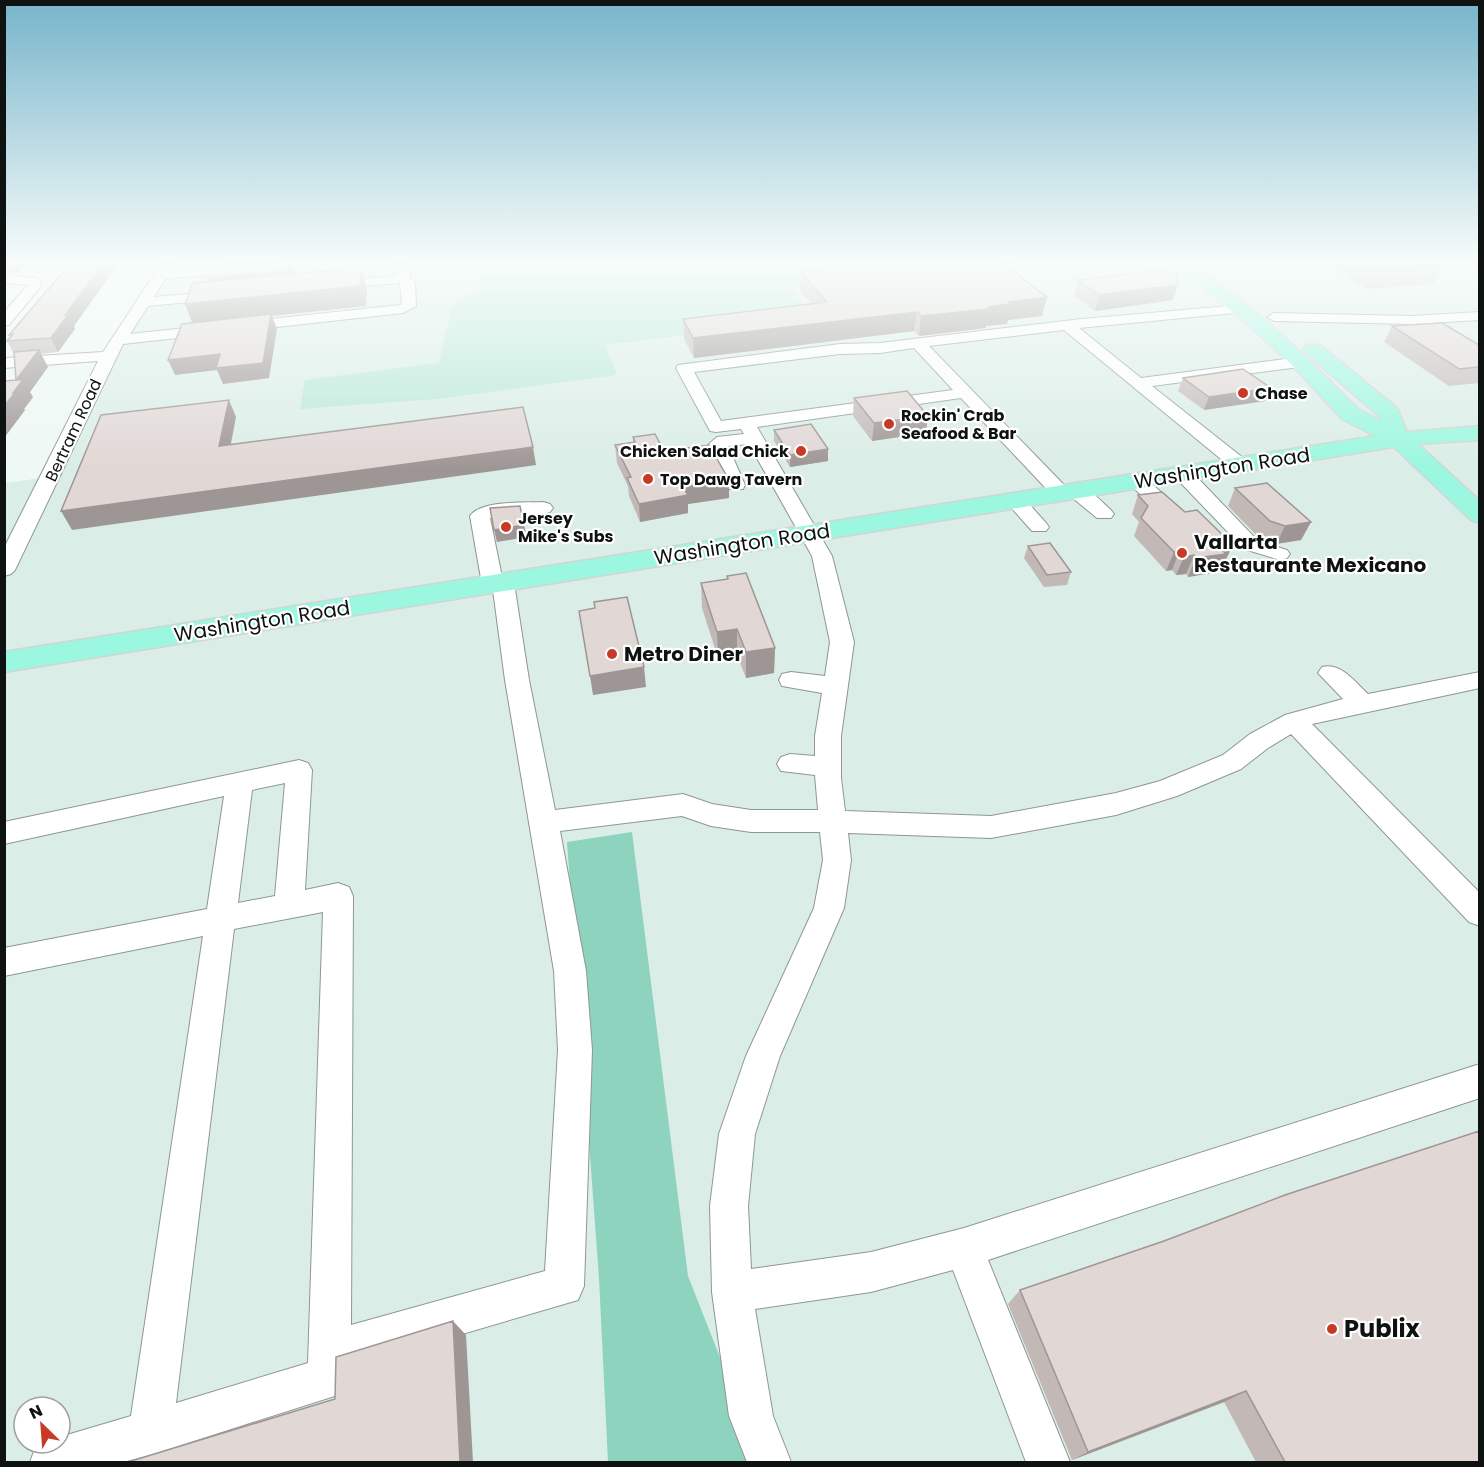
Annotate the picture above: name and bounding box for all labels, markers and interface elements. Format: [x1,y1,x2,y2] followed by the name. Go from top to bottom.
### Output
[40,375,107,485] street label: Bertram Road
[1255,382,1308,405] place label: Chase
[1236,386,1250,400] marker: Chase
[901,404,1017,445] place label: Rockin' Crab Seafood & Bar
[882,417,896,431] marker: Rockin' Crab Seafood & Bar
[620,440,789,463] place label: Chicken Salad Chick
[1132,440,1312,496] street label: Washington Road
[794,444,808,458] marker: Chicken Salad Chick
[660,468,802,491] place label: Top Dawg Tavern
[641,472,655,486] marker: Top Dawg Tavern
[518,507,613,548] place label: Jersey Mike's Subs
[652,516,832,572] street label: Washington Road
[499,520,513,534] marker: Jersey Mike's Subs
[1194,528,1426,579] place label: Vallarta Restaurante Mexicano
[1175,546,1189,560] marker: Vallarta Restaurante Mexicano
[172,593,352,649] street label: Washington Road
[624,640,744,668] place label: Metro Diner
[605,647,619,661] marker: Metro Diner
[1344,1312,1421,1345] place label: Publix
[1325,1322,1339,1336] marker: Publix
[12,1395,72,1455] north arrow
[26,1399,46,1425] text: N

